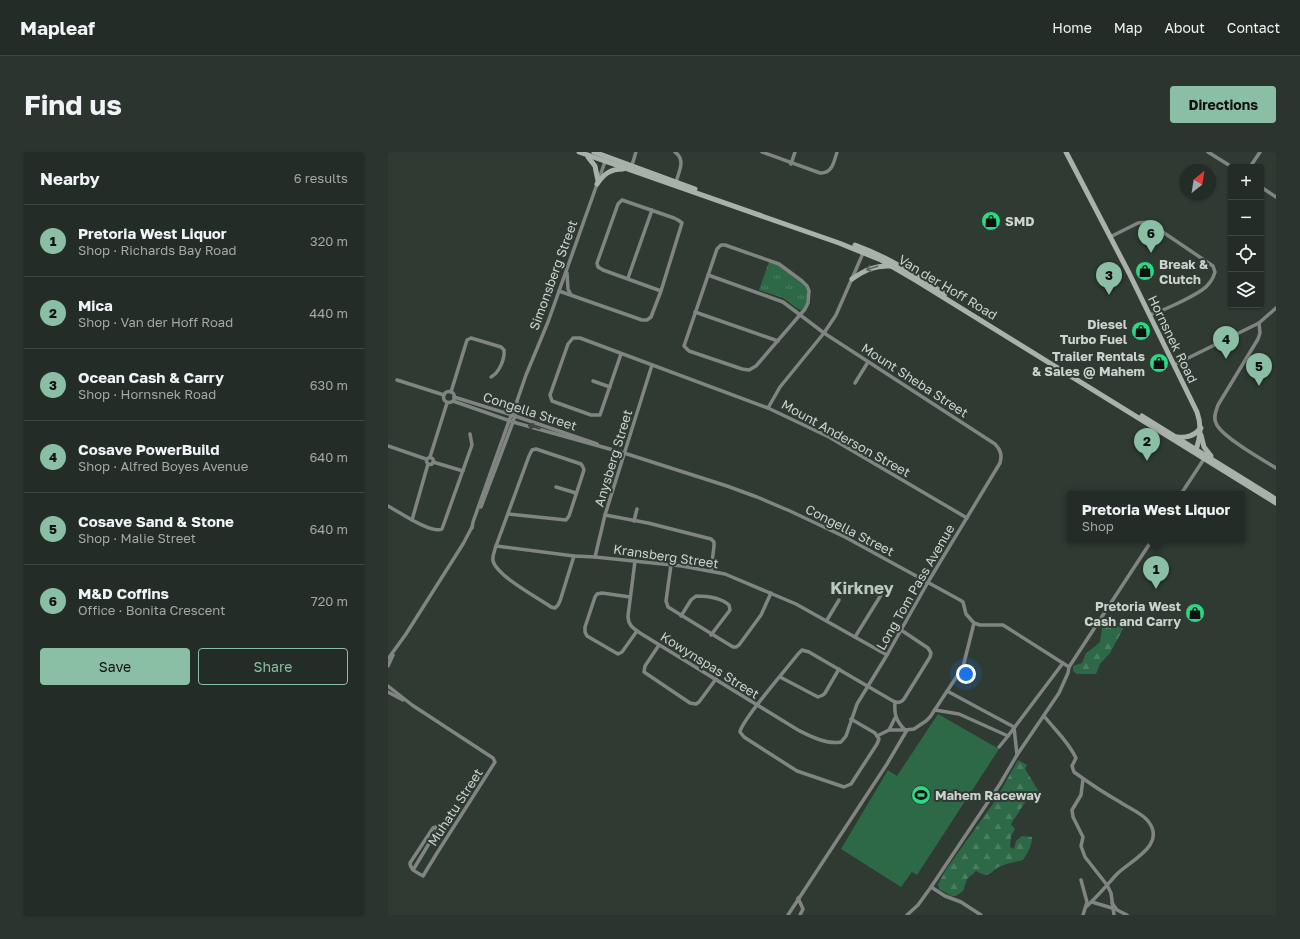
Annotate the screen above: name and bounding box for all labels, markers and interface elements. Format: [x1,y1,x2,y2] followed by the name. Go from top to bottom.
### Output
[20,16,95,39] text: Mapleaf
[1052,19,1092,36] text: Home
[1114,19,1142,36] text: Map
[1164,19,1205,36] text: About
[1227,19,1280,36] text: Contact
[1170,86,1276,123] button: Directions
[24,88,122,121] text: Find us
[1180,164,1216,200] north arrow
[1228,164,1264,308] map controls
[1228,164,1264,200] button: +
[40,168,100,189] text: Nearby
[294,170,348,186] text: 6 results
[1228,200,1264,236] button: −
[980,210,1002,232] shop icon: SMD
[1005,213,1035,229] place label: SMD
[526,218,580,332] street label: Simonsberg Street
[1138,220,1164,253] pin: 6
[78,224,227,242] text: Pretoria West Liquor
[50,233,56,249] text: 1
[310,233,348,249] text: 320 m
[1228,236,1264,272] button: locate
[78,242,237,258] text: Shop · Richards Bay Road
[896,251,1000,323] street label: Van der Hoff Road
[1159,256,1209,287] place label: Break & Clutch
[1134,260,1156,282] shop icon: Break & Clutch
[1096,262,1122,295] pin: 3
[865,265,878,272] one-way arrow
[1228,272,1264,308] button: layers
[1145,293,1201,385] street label: Hornsnek Road
[78,296,113,314] text: Mica
[49,305,57,321] text: 2
[309,305,348,321] text: 440 m
[78,314,233,330] text: Shop · Van der Hoff Road
[1060,316,1128,347] place label: Diesel Turbo Fuel
[1130,320,1152,342] shop icon: Diesel Turbo Fuel
[1213,326,1239,359] pin: 4
[859,339,971,421] street label: Mount Sheba Street
[1032,348,1145,379] place label: Trailer Rentals & Sales @ Mahem
[1148,352,1170,374] shop icon: Trailer Rentals & Sales @ Mahem
[1246,353,1272,386] pin: 5
[78,368,224,386] text: Ocean Cash & Carry
[49,377,57,393] text: 3
[310,377,348,393] text: 630 m
[78,386,216,402] text: Shop · Hornsnek Road
[481,388,579,434] street label: Congella Street
[779,396,913,480] street label: Mount Anderson Street
[591,407,635,509] street label: Anysberg Street
[527,423,540,430] one-way arrow
[1134,428,1160,461] pin: 2
[78,440,220,458] text: Cosave PowerBuild
[49,449,57,465] text: 4
[309,449,348,465] text: 640 m
[78,458,248,474] text: Shop · Alfred Boyes Avenue
[1067,491,1245,543] popup
[1082,500,1230,518] text: Pretoria West Liquor
[803,501,897,559] street label: Congella Street
[78,512,234,530] text: Cosave Sand & Stone
[1082,518,1114,534] text: Shop
[49,521,57,537] text: 5
[309,521,348,537] text: 640 m
[872,521,958,653] street label: Long Tom Pass Avenue
[78,530,196,546] text: Shop · Malie Street
[612,541,720,571] street label: Kransberg Street
[1143,556,1169,589] pin: 1
[830,577,895,598] district label: Kirkney
[78,584,169,602] text: M&D Coffins
[49,593,57,609] text: 6
[311,593,348,609] text: 720 m
[1084,598,1181,629] place label: Pretoria West Cash and Carry
[78,602,225,618] text: Office · Bonita Crescent
[1184,602,1206,624] shop icon: Pretoria West Cash and Carry
[658,628,762,702] street label: Kowynspas Street
[40,648,190,685] button: Save
[198,648,348,685] button: Share
[956,664,976,684] your location
[424,765,486,849] street label: Muhatu Street
[910,784,932,806] sports icon: Mahem Raceway
[935,787,1042,803] place label: Mahem Raceway

